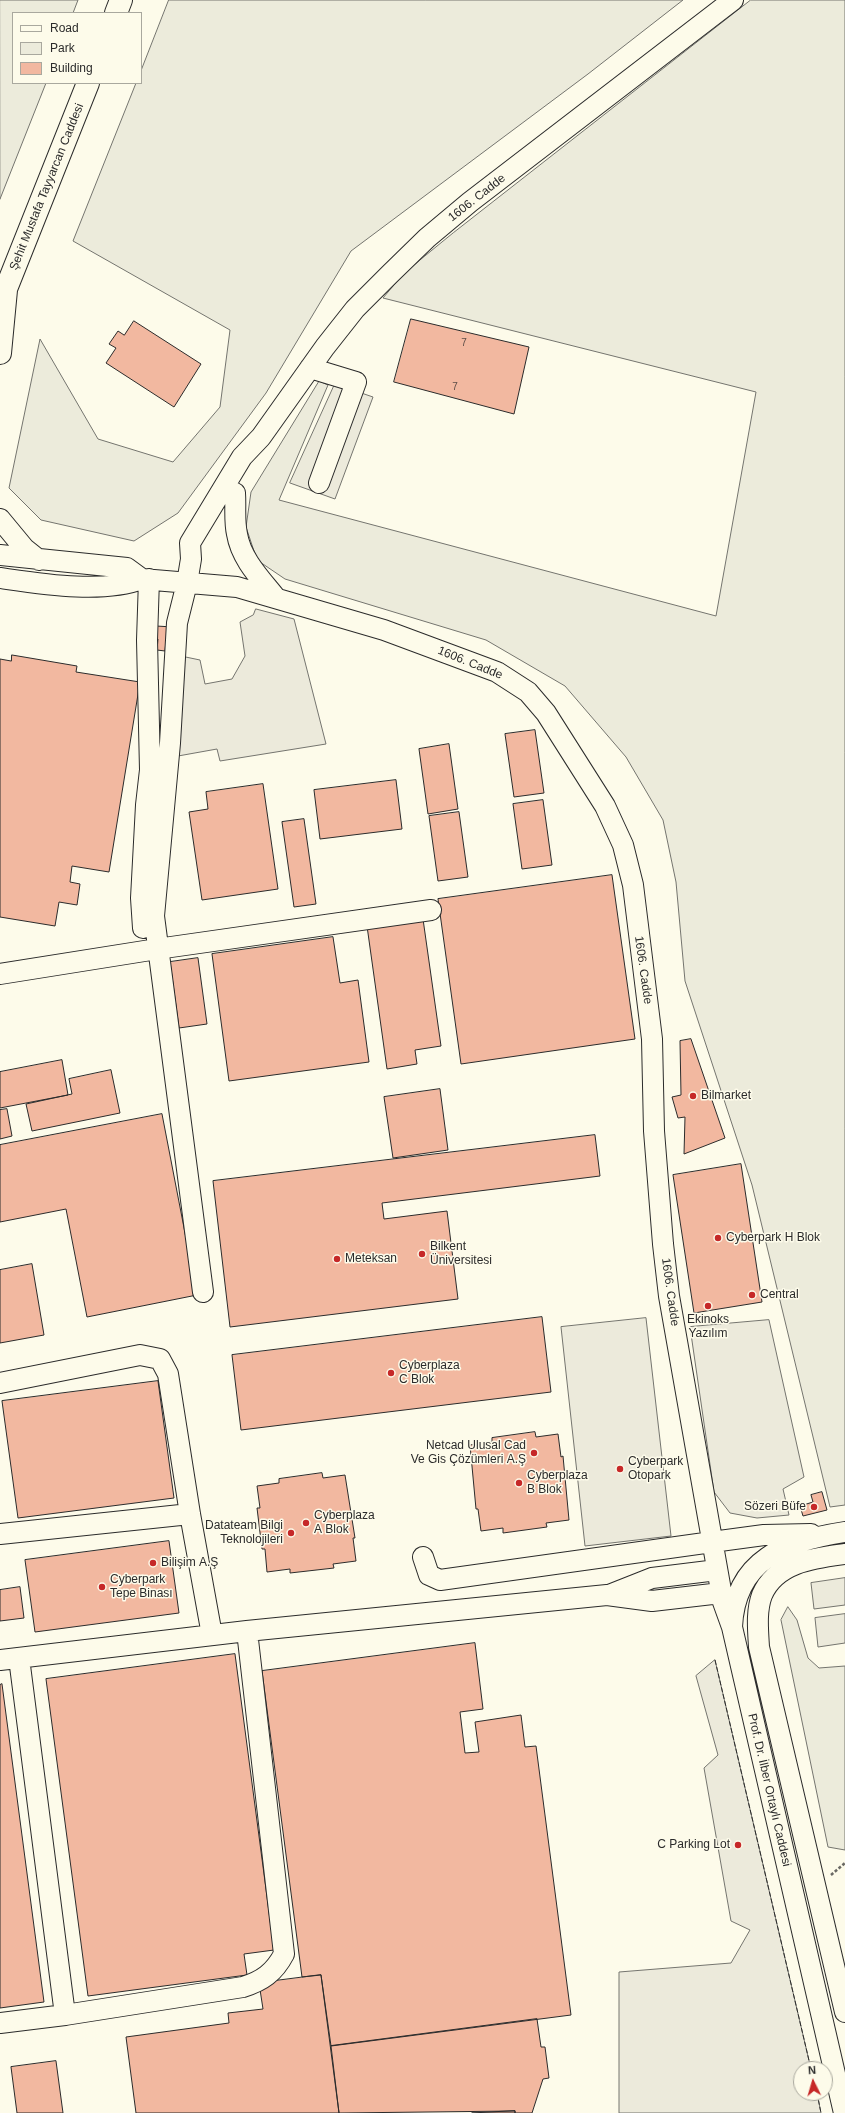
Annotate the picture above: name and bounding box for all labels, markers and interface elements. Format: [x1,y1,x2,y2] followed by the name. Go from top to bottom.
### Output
[12,12,142,84] legend
[50,21,79,35] text: Road
[50,41,75,55] text: Park
[50,61,93,75] text: Building
[7,101,87,273] street label: Şehit Mustafa Tayyarcan Caddesi
[445,171,509,225] street label: 1606. Cadde
[461,337,467,349] house number: 7
[452,381,458,393] house number: 7
[435,643,505,683] street label: 1606. Cadde
[631,935,655,1005] street label: 1606. Cadde
[701,1089,751,1103] place label: Bilmarket
[688,1091,698,1101] marker: Bilmarket
[726,1231,820,1245] place label: Cyberpark H Blok
[713,1233,723,1243] marker: Cyberpark H Blok
[430,1240,492,1268] place label: Bilkent Üniversitesi
[417,1249,427,1259] marker: Bilkent Üniversitesi
[345,1252,397,1266] place label: Meteksan
[332,1254,342,1264] marker: Meteksan
[658,1257,682,1327] street label: 1606. Cadde
[760,1288,799,1302] place label: Central
[747,1290,757,1300] marker: Central
[703,1301,713,1311] marker: Ekinoks Yazılım
[687,1313,729,1341] place label: Ekinoks Yazılım
[399,1359,460,1387] place label: Cyberplaza C Blok
[386,1368,396,1378] marker: Cyberplaza C Blok
[411,1439,526,1467] place label: Netcad Ulusal Cad Ve Gis Çözümleri A.Ş
[529,1448,539,1458] marker: Netcad Ulusal Cad Ve Gis Çözümleri A.Ş
[628,1455,683,1483] place label: Cyberpark Otopark
[615,1464,625,1474] marker: Cyberpark Otopark
[527,1469,588,1497] place label: Cyberplaza B Blok
[514,1478,524,1488] marker: Cyberplaza B Blok
[744,1500,806,1514] place label: Sözeri Büfe
[809,1502,819,1512] marker: Sözeri Büfe
[314,1509,375,1537] place label: Cyberplaza A Blok
[301,1518,311,1528] marker: Cyberplaza A Blok
[205,1519,283,1547] place label: Datateam Bilgi Teknolojileri
[286,1528,296,1538] marker: Datateam Bilgi Teknolojileri
[161,1556,218,1570] place label: Bilişim A.Ş
[148,1558,158,1568] marker: Bilişim A.Ş
[110,1573,173,1601] place label: Cyberpark Tepe Binası
[97,1582,107,1592] marker: Cyberpark Tepe Binası
[744,1712,794,1868] street label: Prof. Dr. İlber Ortaylı Caddesi
[657,1838,730,1852] place label: C Parking Lot
[733,1840,743,1850] marker: C Parking Lot
[793,2061,833,2101] north arrow
[808,2064,817,2076] text: N

